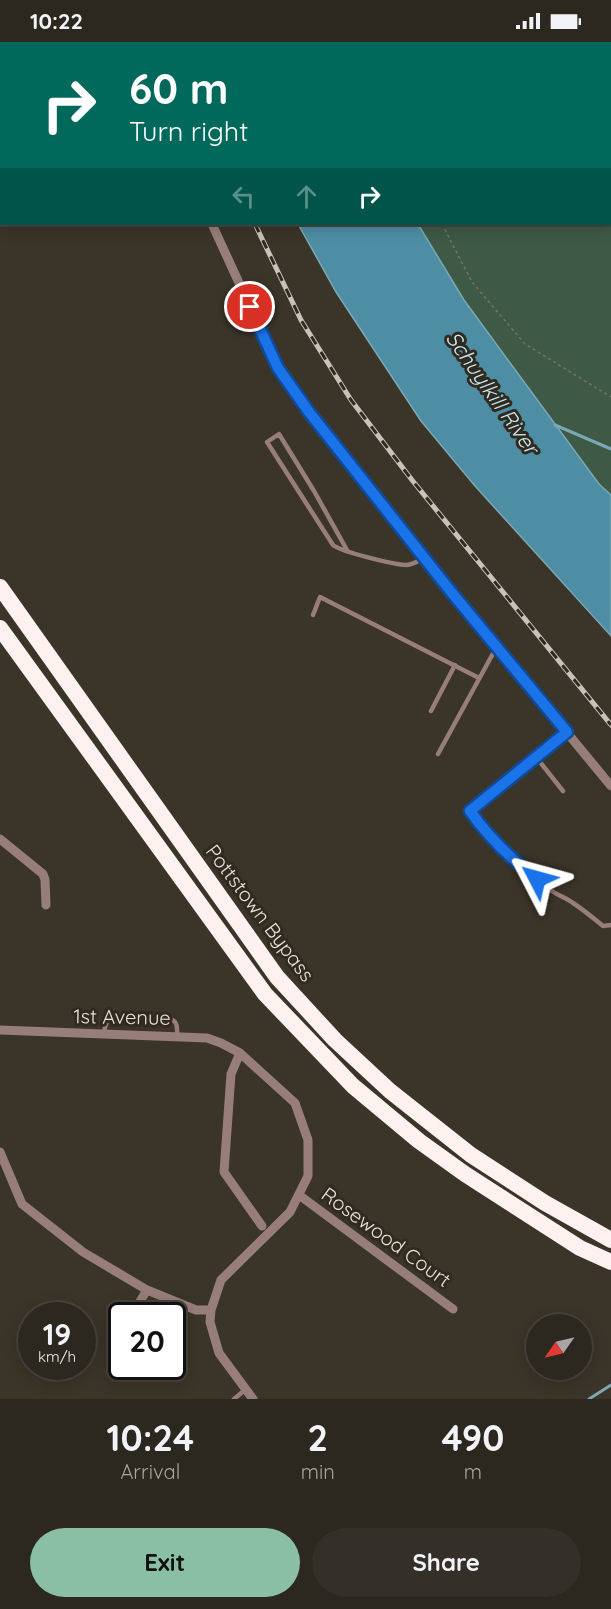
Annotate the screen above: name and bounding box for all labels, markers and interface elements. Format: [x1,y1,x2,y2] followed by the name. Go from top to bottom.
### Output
[30,7,83,35] text: 10:22
[129,62,229,115] text: 60 m
[30,66,108,144] icon: right
[129,114,248,148] text: Turn right
[227,180,260,213] icon: left
[290,180,323,213] icon: ahead
[353,180,386,213] icon: right
[224,281,275,332] pin
[233,290,266,323] icon: arrive
[441,326,546,461] water label: Schuylkill River
[201,839,320,986] street label: Pottstown Bypass
[505,847,569,911] position arrow
[73,1003,171,1030] street label: 1st Avenue
[317,1181,456,1292] street label: Rosewood Court
[108,1302,186,1380] speed limit sign: 20
[526,1314,592,1380] north arrow
[526,1314,592,1380] map controls
[43,1315,71,1353] text: 19
[38,1347,76,1366] text: km/h
[107,1415,194,1460] text: 10:24
[308,1415,328,1460] text: 2
[441,1415,504,1460] text: 490
[120,1459,180,1484] text: Arrival
[301,1459,335,1484] text: min
[464,1459,482,1484] text: m
[30,1528,300,1597] button: Exit
[312,1528,581,1597] button: Share

